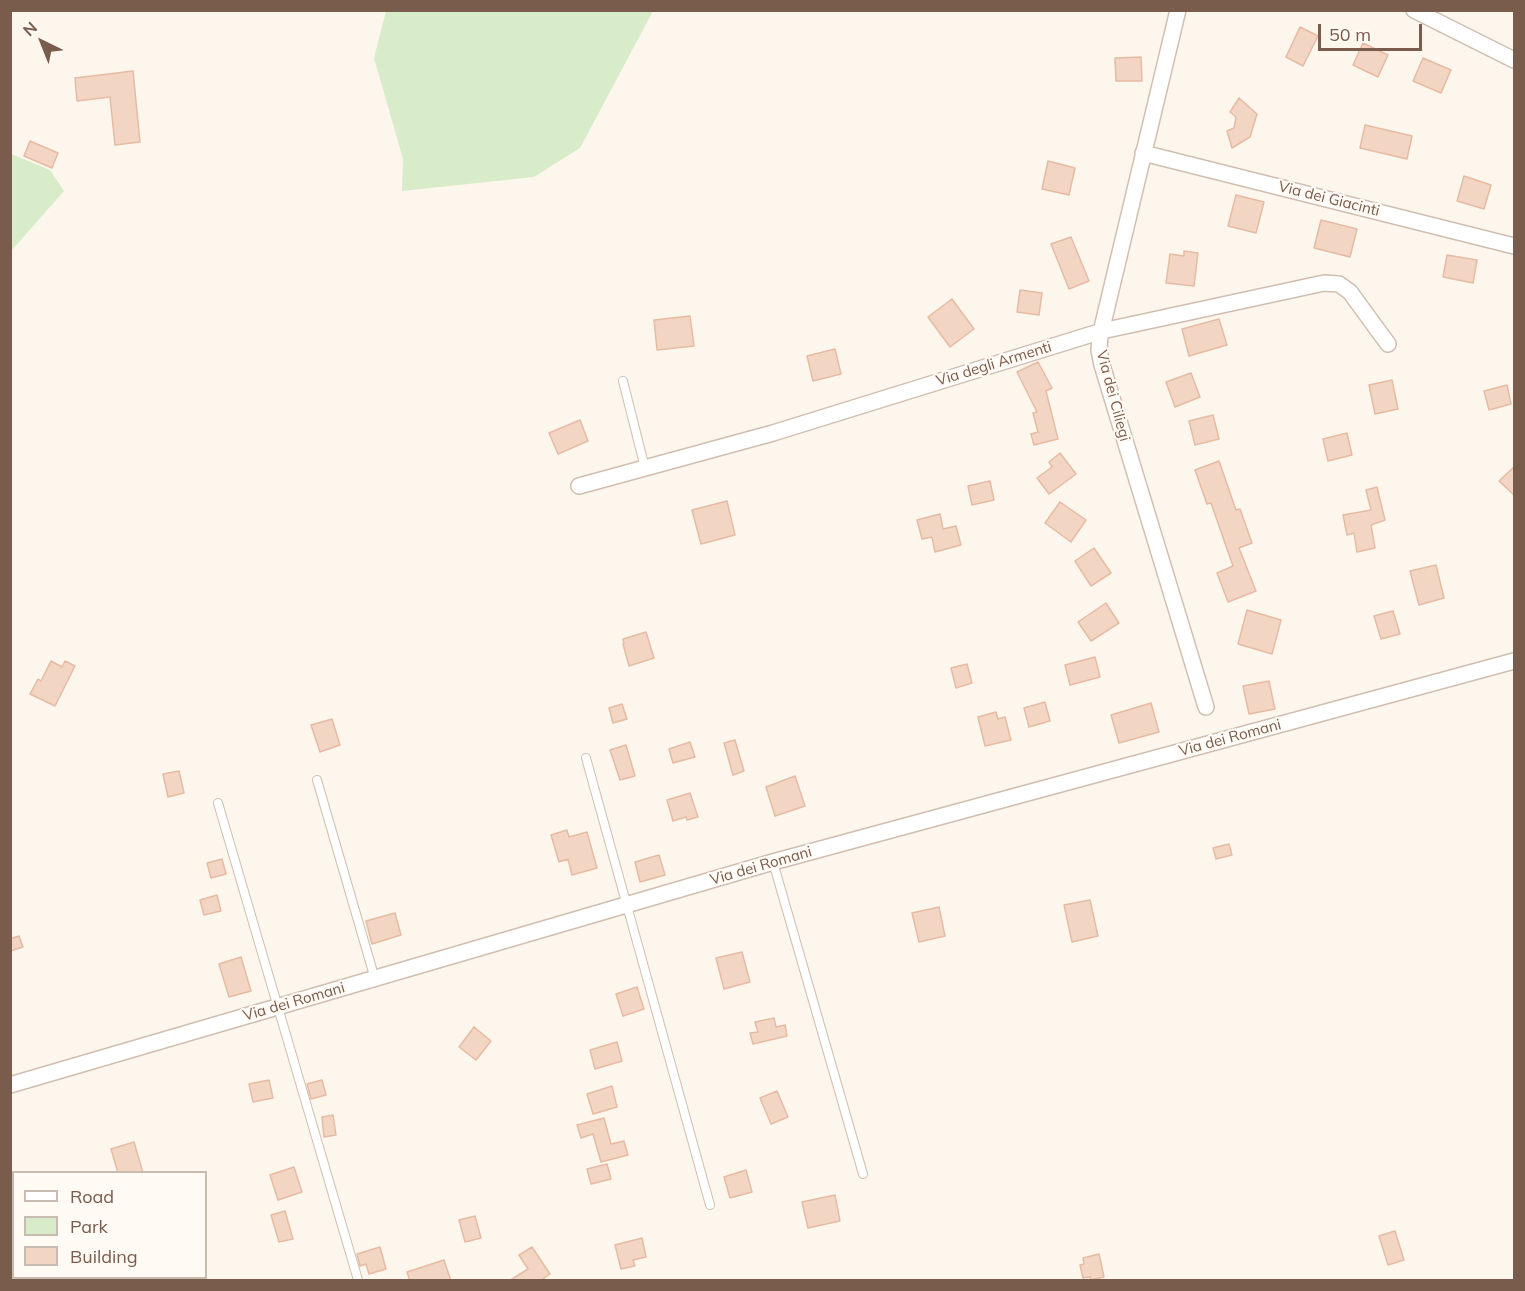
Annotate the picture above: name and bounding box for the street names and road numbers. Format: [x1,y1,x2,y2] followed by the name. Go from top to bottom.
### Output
[1276,178,1382,220] street label: Via dei Giacinti
[934,338,1054,390] street label: Via degli Armenti
[1092,349,1134,443] street label: Via dei Ciliegi
[1177,716,1283,760] street label: Via dei Romani
[708,843,814,889] street label: Via dei Romani
[241,979,347,1025] street label: Via dei Romani

